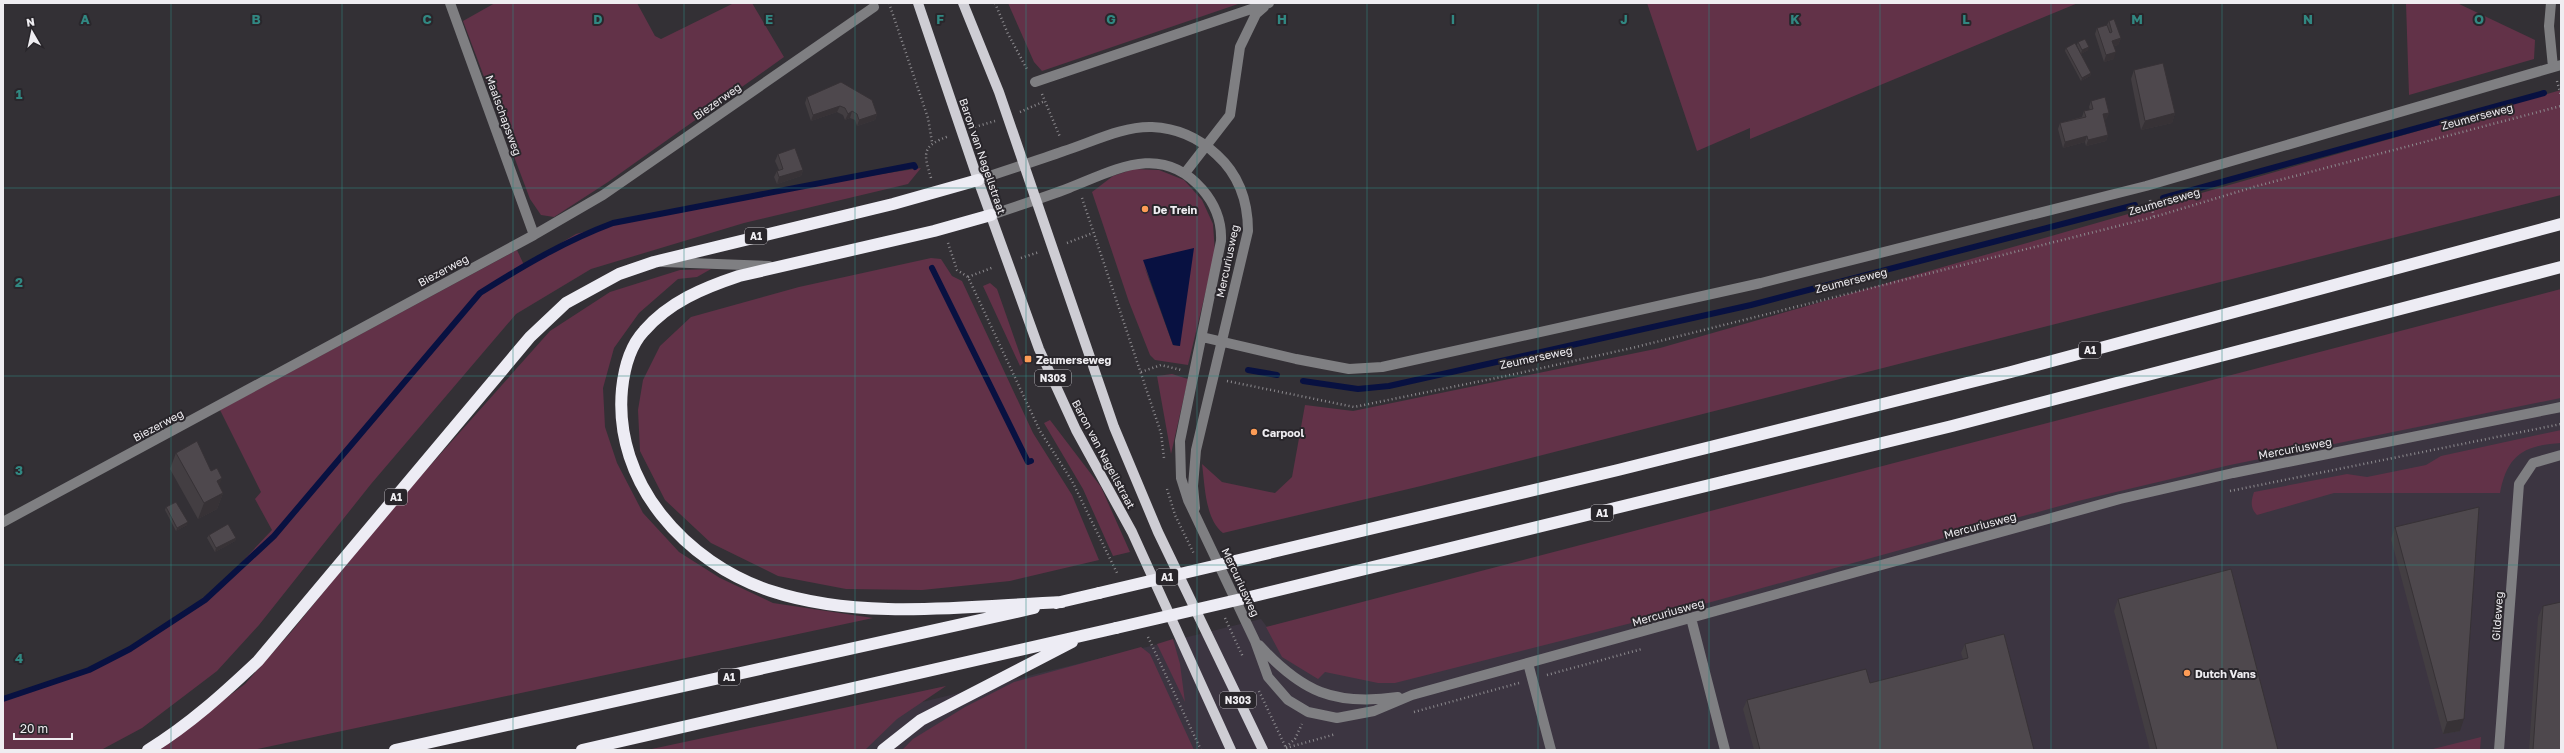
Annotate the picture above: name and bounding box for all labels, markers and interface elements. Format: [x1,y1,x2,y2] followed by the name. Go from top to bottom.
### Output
[80,11,90,27] text: A
[251,11,261,27] text: B
[422,11,432,27] text: C
[593,11,603,27] text: D
[765,11,773,27] text: E
[936,11,944,27] text: F
[1106,11,1116,27] text: G
[1277,11,1287,27] text: H
[1451,11,1455,27] text: I
[1620,11,1628,27] text: J
[1790,11,1800,27] text: K
[1962,11,1970,27] text: L
[2131,11,2143,27] text: M
[2303,11,2313,27] text: N
[2474,11,2484,27] text: O
[12,12,52,52] north arrow
[25,15,36,29] text: N
[483,73,525,157] street label: Maalschapsweg
[691,80,743,122] street label: Biezerweg
[16,86,23,102] text: 1
[957,97,1009,215] street label: Baron van Nagellstraat
[2440,100,2514,132] street label: Zeumerseweg
[2127,185,2201,217] street label: Zeumerseweg
[1153,203,1197,216] place label: De Trein
[1140,204,1150,214] marker: De Trein
[1213,223,1241,299] street label: Mercuriusweg
[745,228,767,244] road number: A1
[416,251,470,289] street label: Biezerweg
[1814,265,1888,295] street label: Zeumerseweg
[15,274,23,290] text: 2
[2079,342,2101,358] road number: A1
[1499,343,1573,371] street label: Zeumerseweg
[1036,353,1111,366] place label: Zeumerseweg
[1023,354,1033,364] marker: Zeumerseweg
[1035,370,1071,386] road number: N303
[1070,397,1138,511] street label: Baron van Nagellstraat
[131,406,185,444] street label: Biezerweg
[1262,426,1304,439] place label: Carpool
[1249,427,1259,437] marker: Carpool
[2257,435,2333,461] street label: Mercuriusweg
[15,462,23,478] text: 3
[385,489,407,505] road number: A1
[1591,505,1613,521] road number: A1
[1942,509,2018,541] street label: Mercuriusweg
[1219,546,1263,618] street label: Mercuriusweg
[1156,569,1178,585] road number: A1
[2489,591,2505,641] street label: Gildeweg
[1630,596,1706,628] street label: Mercuriusweg
[15,650,23,666] text: 4
[2195,667,2256,680] place label: Dutch Vans
[2182,668,2192,678] marker: Dutch Vans
[718,669,740,685] road number: A1
[1220,692,1256,708] road number: N303
[14,715,72,741] scale bar
[20,721,48,736] text: 20 m

